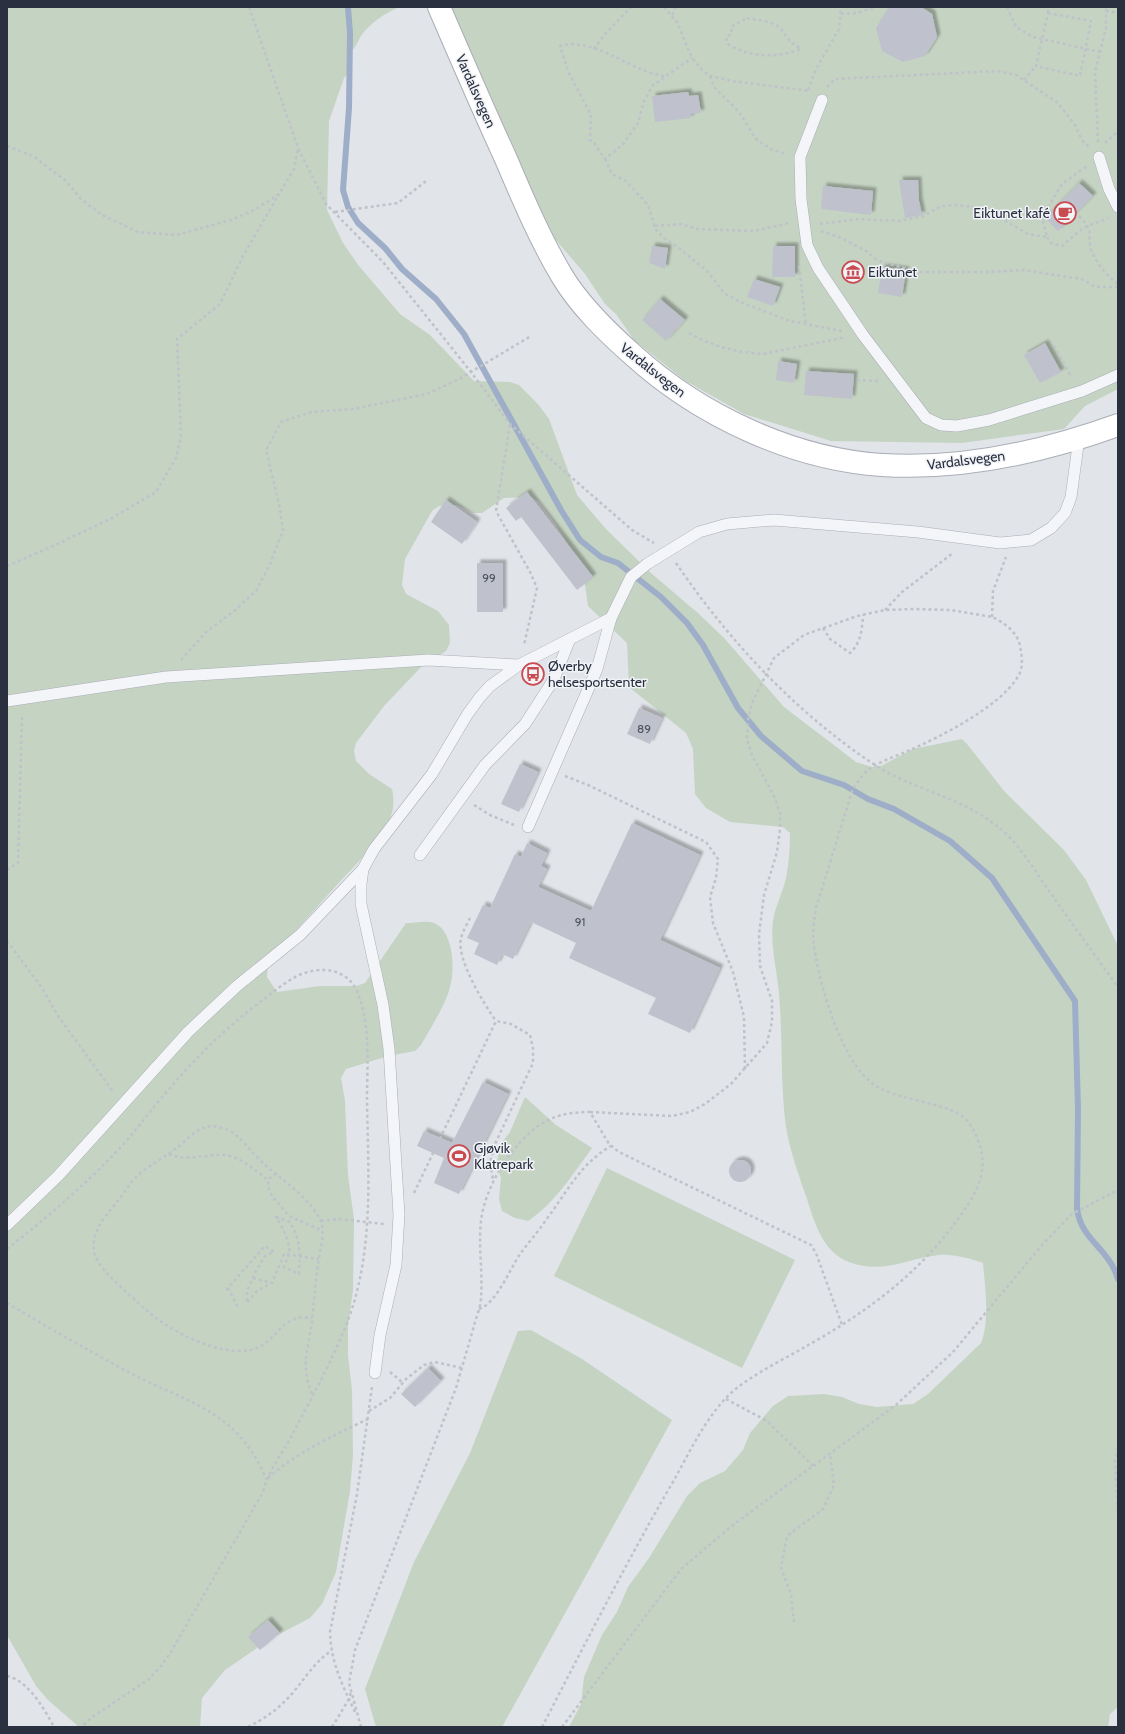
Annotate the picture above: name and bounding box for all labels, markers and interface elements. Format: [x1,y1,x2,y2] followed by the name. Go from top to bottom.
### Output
[452,52,500,131] street label: Vardalsvegen
[1052,200,1078,226] cafe icon: Eiktunet kafé
[973,204,1050,222] place label: Eiktunet kafé
[840,259,866,285] museum icon: Eiktunet
[868,263,917,281] place label: Eiktunet
[617,339,690,401] street label: Vardalsvegen
[926,446,1006,474] street label: Vardalsvegen
[482,570,496,585] house number: 99
[548,657,647,691] place label: Øverby helsesportsenter
[520,661,546,687] bus stop icon: Øverby helsesportsenter
[637,721,651,736] house number: 89
[575,914,585,929] house number: 91
[474,1139,534,1173] place label: Gjøvik Klatrepark
[446,1143,472,1169] sports icon: Gjøvik Klatrepark

